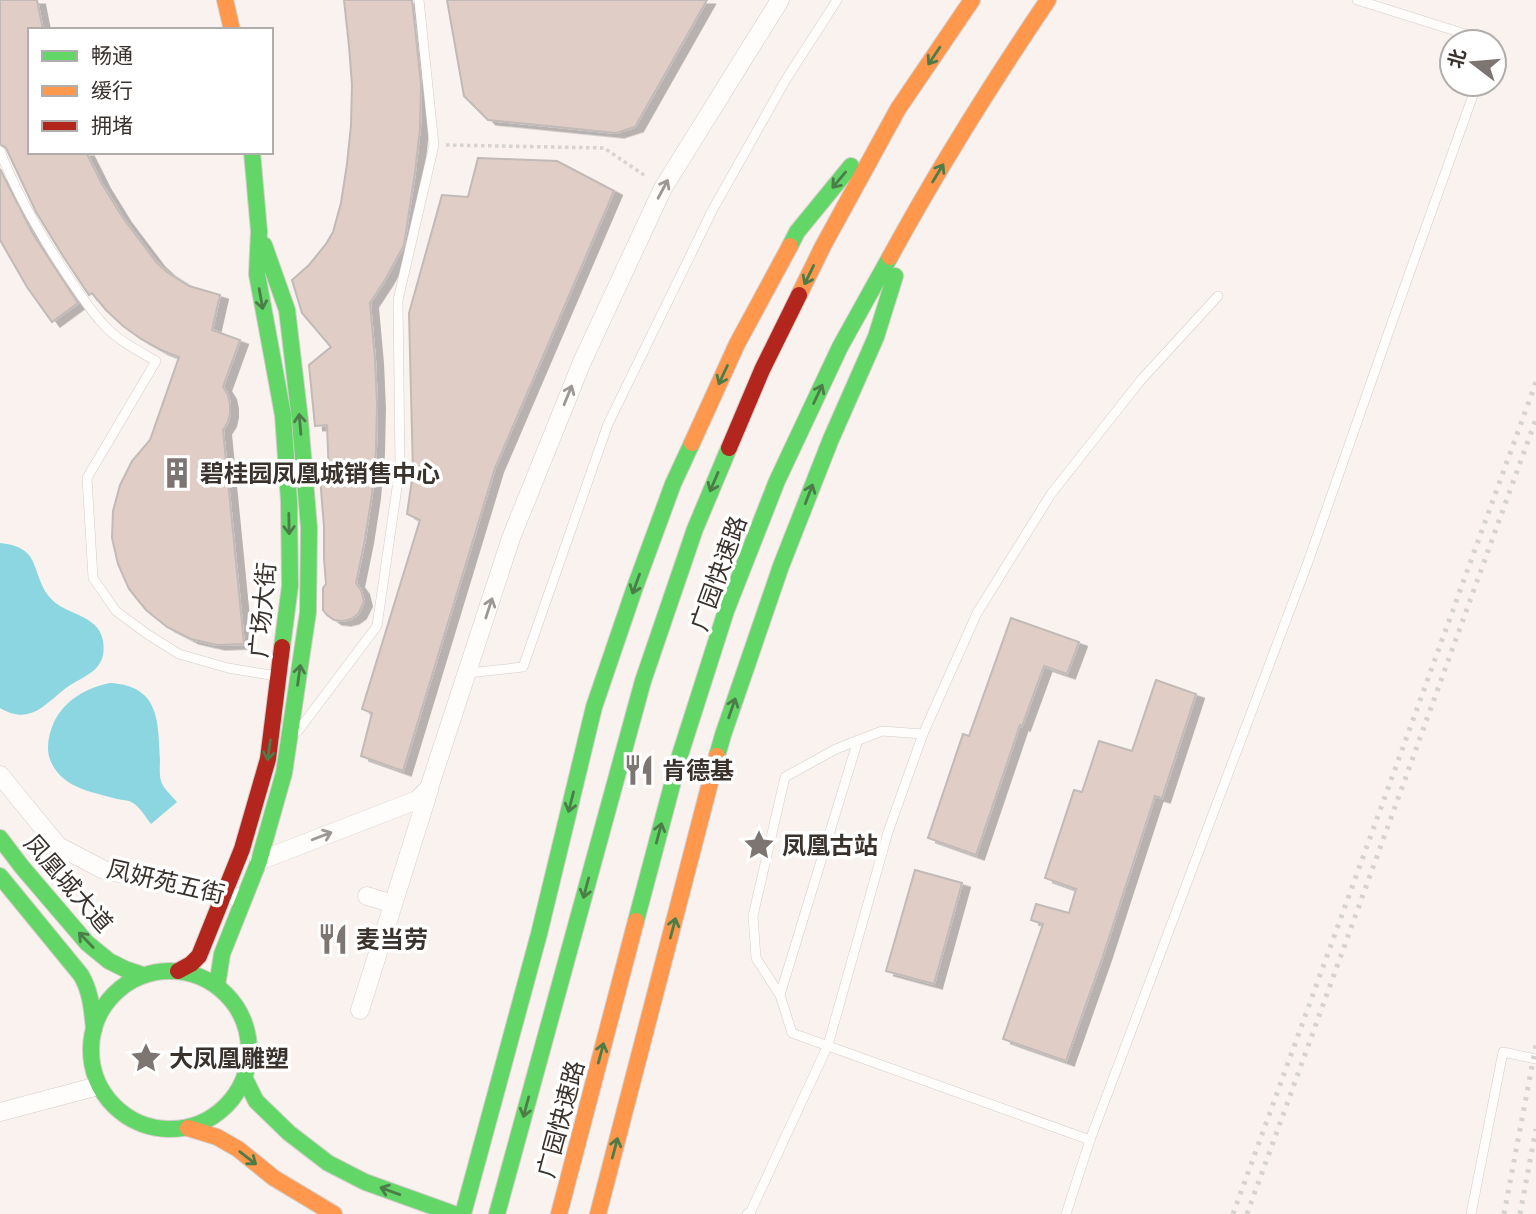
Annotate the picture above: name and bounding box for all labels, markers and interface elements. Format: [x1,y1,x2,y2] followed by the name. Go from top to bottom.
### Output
[28,28,273,154] legend
[1438,28,1508,98] north arrow
[91,42,133,68] text: 畅通
[927,46,941,66] one-way arrow
[1443,46,1471,71] text: 北
[91,77,133,103] text: 缓行
[91,112,133,138] text: 拥堵
[932,164,946,184] one-way arrow
[832,171,847,189] one-way arrow
[656,179,670,199] one-way arrow
[801,264,815,285] one-way arrow
[255,287,269,310] one-way arrow
[716,363,729,385] one-way arrow
[812,384,825,405] one-way arrow
[563,385,576,407] one-way arrow
[294,413,307,436] one-way arrow
[160,456,194,490] building icon: 碧桂园凤凰城销售中心
[200,458,440,488] place label: 碧桂园凤凰城销售中心
[707,471,720,492] one-way arrow
[804,484,817,506] one-way arrow
[683,511,753,635] street label: 广园快速路
[282,512,296,535] one-way arrow
[243,561,281,659] street label: 广场大街
[629,573,641,595] one-way arrow
[483,598,496,620] one-way arrow
[293,664,306,687] one-way arrow
[727,698,739,720] one-way arrow
[262,738,275,761] one-way arrow
[622,753,656,787] restaurant icon: 肯德基
[662,755,734,785] place label: 肯德基
[564,790,577,813] one-way arrow
[653,822,666,845] one-way arrow
[18,828,120,938] street label: 凤凰城大道
[742,828,776,862] place icon: 凤凰古站
[311,829,333,842] one-way arrow
[782,830,878,860] place label: 凤凰古站
[104,853,228,909] street label: 凤妍苑五街
[579,876,592,899] one-way arrow
[667,917,680,940] one-way arrow
[316,922,350,956] restaurant icon: 麦当劳
[356,924,428,954] place label: 麦当劳
[77,931,94,948] one-way arrow
[129,1041,163,1075] place icon: 大凤凰雕塑
[595,1042,608,1065] one-way arrow
[169,1043,289,1073] place label: 大凤凰雕塑
[530,1057,590,1181] street label: 广园快速路
[519,1096,532,1118] one-way arrow
[610,1137,623,1159] one-way arrow
[239,1150,257,1165] one-way arrow
[380,1184,402,1196] one-way arrow

